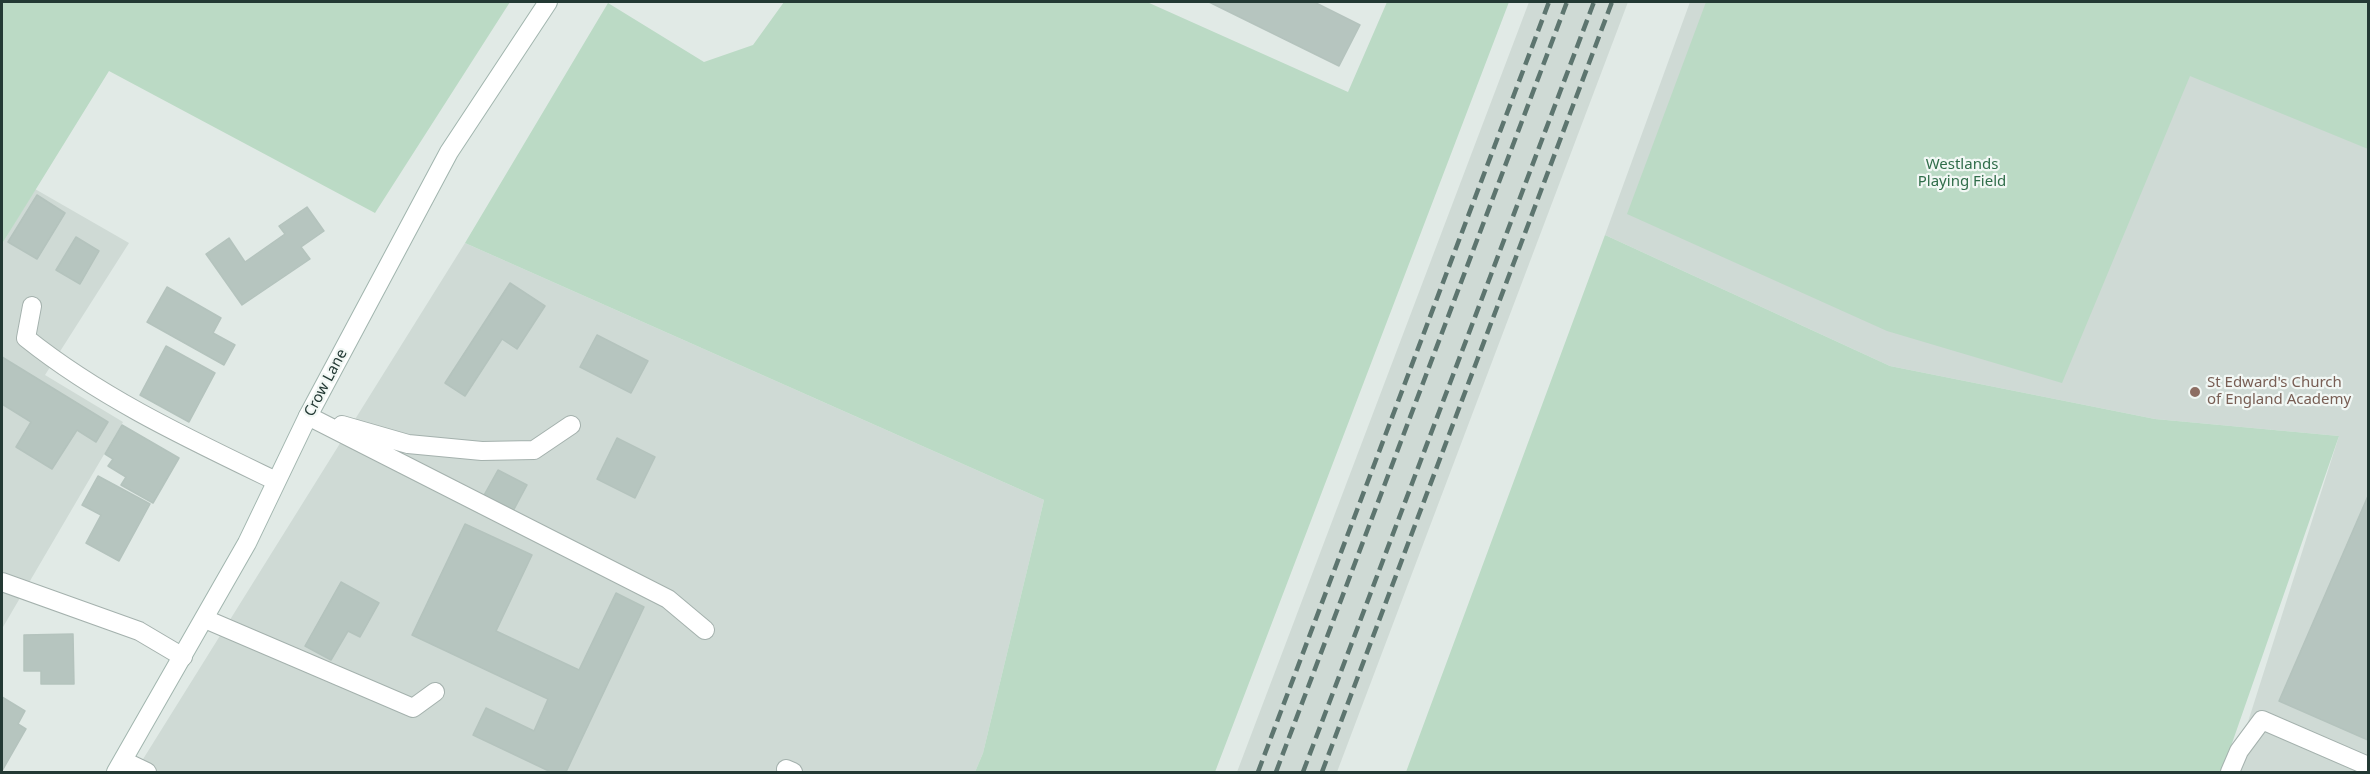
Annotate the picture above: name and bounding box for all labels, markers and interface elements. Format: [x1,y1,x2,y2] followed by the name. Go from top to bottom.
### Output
[1918,156,2006,191] park label: Westlands Playing Field
[301,346,351,420] street label: Crow Lane
[2207,374,2351,409] place label: St Edward's Church of England Academy
[2188,385,2202,399] marker: St Edward's Church of England Academy

